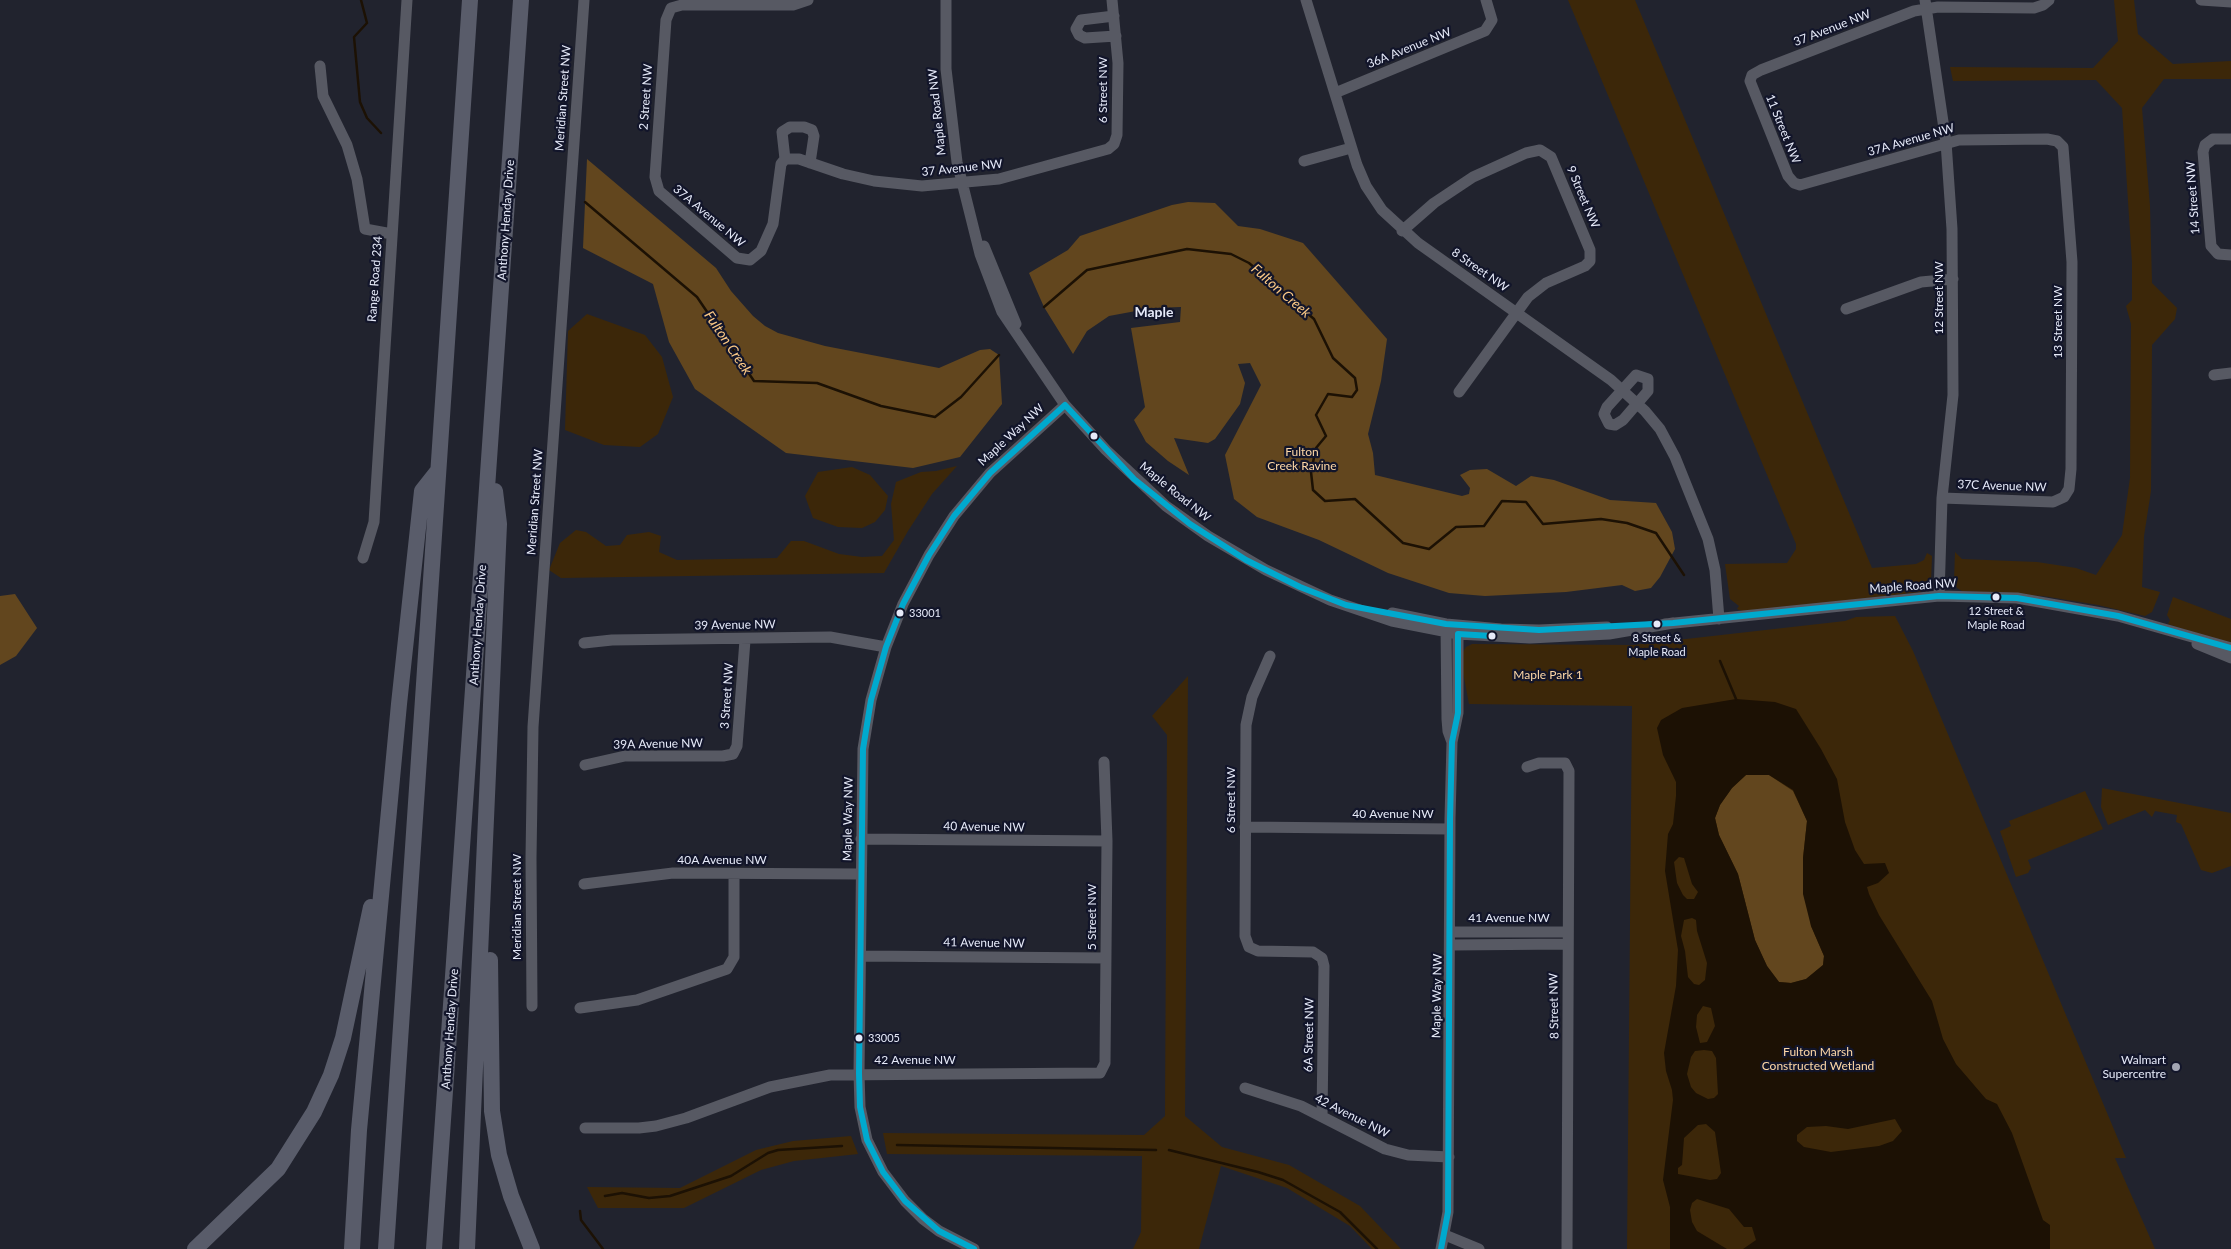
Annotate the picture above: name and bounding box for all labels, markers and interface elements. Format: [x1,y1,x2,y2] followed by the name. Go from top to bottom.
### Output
[1791,7,1873,49] street label: 37 Avenue NW
[1365,25,1453,71] street label: 36A Avenue NW
[552,45,574,151] street label: Meridian Street NW
[1096,57,1110,123] street label: 6 Street NW
[637,63,655,131] street label: 2 Street NW
[925,68,949,156] street label: Maple Road NW
[1763,92,1803,166] street label: 11 Street NW
[1866,121,1956,159] street label: 37A Avenue NW
[921,157,1003,179] street label: 37 Avenue NW
[495,159,517,281] street label: Anthony Henday Drive
[2183,161,2203,235] street label: 14 Street NW
[1563,164,1603,230] street label: 9 Street NW
[670,182,748,250] street label: 37A Avenue NW
[365,235,385,323] street label: Range Road 234
[1449,245,1511,295] street label: 8 Street NW
[1248,261,1314,321] water label: Fulton Creek
[1932,261,1946,335] street label: 12 Street NW
[2051,285,2065,359] street label: 13 Street NW
[1134,304,1174,320] district label: Maple
[701,308,755,378] water label: Fulton Creek
[975,401,1047,469] street label: Maple Way NW
[1089,431,1099,441] unlabelled marker
[1267,445,1337,473] park label: Fulton Creek Ravine
[524,449,546,555] street label: Meridian Street NW
[1137,459,1213,525] street label: Maple Road NW
[1957,477,2047,495] street label: 37C Avenue NW
[467,564,489,686] street label: Anthony Henday Drive
[1869,576,1957,596] street label: Maple Road NW
[1991,592,2001,602] marker: 12 Street & Maple Road
[1967,604,2025,630] place label: 12 Street & Maple Road
[909,606,941,620] place label: 33001
[895,608,905,618] marker: 33001
[694,617,776,633] street label: 39 Avenue NW
[1652,619,1662,629] marker: 8 Street & Maple Road
[1487,631,1497,641] unlabelled marker
[1628,631,1686,657] place label: 8 Street & Maple Road
[718,662,736,730] street label: 3 Street NW
[1513,668,1583,682] park label: Maple Park 1
[613,736,703,752] street label: 39A Avenue NW
[1224,767,1238,833] street label: 6 Street NW
[840,777,856,861] street label: Maple Way NW
[1352,807,1434,821] street label: 40 Avenue NW
[943,819,1025,835] street label: 40 Avenue NW
[677,853,767,867] street label: 40A Avenue NW
[510,854,524,960] street label: Meridian Street NW
[1085,884,1099,950] street label: 5 Street NW
[1468,911,1550,925] street label: 41 Avenue NW
[943,935,1025,951] street label: 41 Avenue NW
[1429,954,1445,1038] street label: Maple Way NW
[439,968,461,1090] street label: Anthony Henday Drive
[1546,973,1562,1039] street label: 8 Street NW
[1301,998,1317,1072] street label: 6A Street NW
[868,1031,900,1045] place label: 33005
[854,1033,864,1043] marker: 33005
[1762,1045,1874,1073] park label: Fulton Marsh Constructed Wetland
[874,1053,956,1067] street label: 42 Avenue NW
[2102,1053,2166,1081] place label: Walmart Supercentre
[2170,1061,2182,1073] marker: Walmart Supercentre
[1312,1091,1392,1141] street label: 42 Avenue NW

